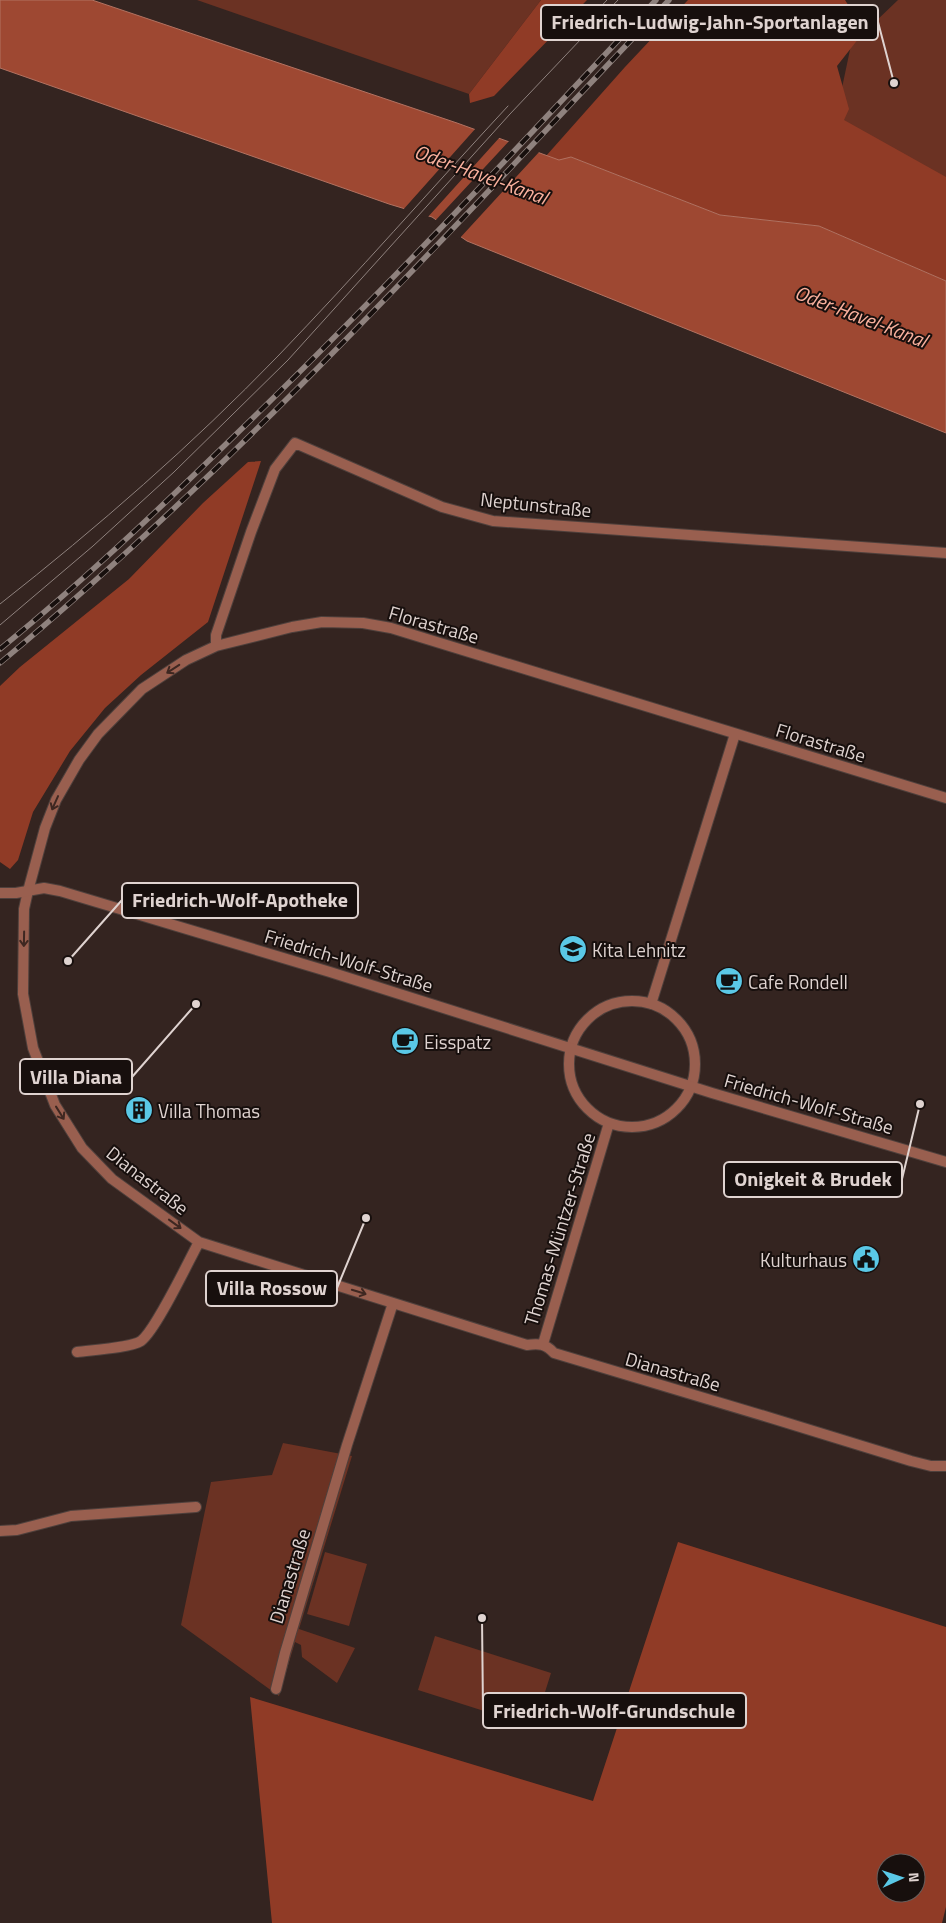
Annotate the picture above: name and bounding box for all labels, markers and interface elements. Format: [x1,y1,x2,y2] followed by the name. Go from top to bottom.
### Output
[541,5,878,40] callout: Friedrich-Ludwig-Jahn-Sportanlagen
[551,6,869,37] text: Friedrich-Ludwig-Jahn-Sportanlagen
[410,136,554,213] water label: Oder-Havel-Kanal
[790,277,934,356] water label: Oder-Havel-Kanal
[479,484,593,524] street label: Neptunstraße
[385,597,483,651] street label: Florastraße
[166,664,180,674] one-way arrow
[772,715,870,769] street label: Florastraße
[50,795,60,810] one-way arrow
[122,883,358,918] callout: Friedrich-Wolf-Apotheke
[132,884,348,915] text: Friedrich-Wolf-Apotheke
[261,921,437,999] street label: Friedrich-Wolf-Straße
[19,930,29,947] one-way arrow
[558,934,588,964] school or university icon: Kita Lehnitz
[592,935,686,964] place label: Kita Lehnitz
[714,966,744,996] cafe icon: Cafe Rondell
[748,967,848,996] place label: Cafe Rondell
[390,1026,420,1056] cafe icon: Eisspatz
[424,1027,491,1056] place label: Eisspatz
[20,1059,132,1094] callout: Villa Diana
[30,1061,122,1092] text: Villa Diana
[721,1065,897,1141] street label: Friedrich-Wolf-Straße
[124,1095,154,1125] building icon: Villa Thomas
[158,1096,260,1125] place label: Villa Thomas
[55,1105,65,1119] one-way arrow
[516,1129,602,1329] street label: Thomas-Müntzer-Straße
[101,1138,195,1222] street label: Dianastraße
[724,1162,902,1197] callout: Onigkeit & Brudek
[734,1163,893,1194] text: Onigkeit & Brudek
[168,1219,182,1229] one-way arrow
[851,1244,881,1274] public building icon: Kulturhaus
[760,1245,847,1274] place label: Kulturhaus
[206,1271,337,1306] callout: Villa Rossow
[217,1272,327,1303] text: Villa Rossow
[351,1288,366,1297] one-way arrow
[622,1344,724,1398] street label: Dianastraße
[261,1525,317,1627] street label: Dianastraße
[483,1693,746,1728] callout: Friedrich-Wolf-Grundschule
[493,1695,735,1726] text: Friedrich-Wolf-Grundschule
[876,1853,926,1903] north arrow
[904,1872,925,1883] text: N

